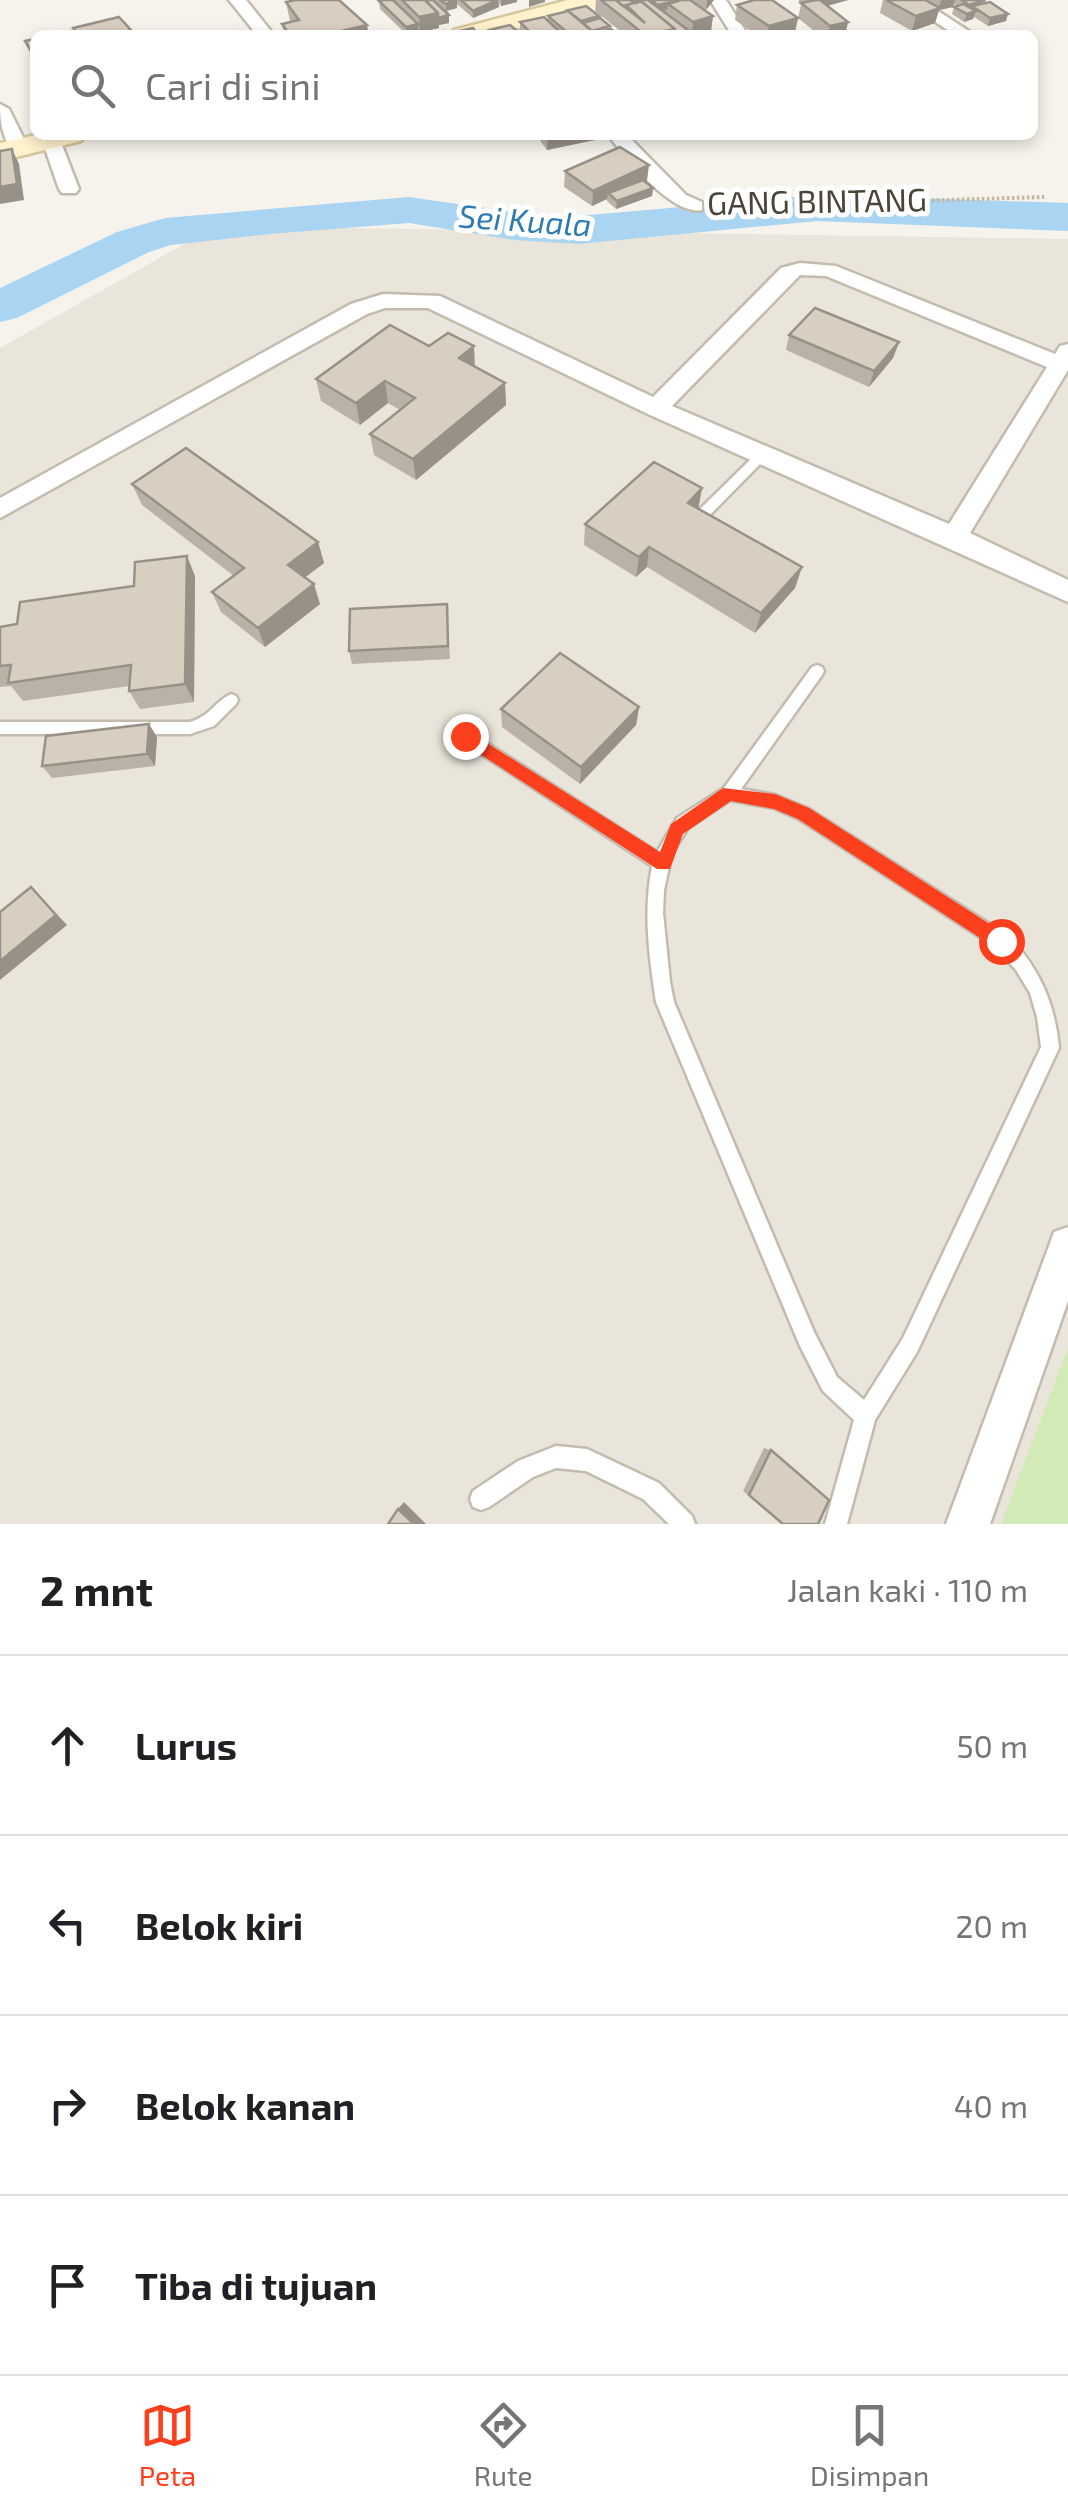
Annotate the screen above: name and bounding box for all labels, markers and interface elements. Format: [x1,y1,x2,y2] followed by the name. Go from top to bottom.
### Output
[30,30,1038,140] search box
[65,58,120,113] icon: search
[145,62,321,108] text: Cari di sini
[707,179,927,221] street label: GANG BINTANG
[457,195,593,243] water label: Sei Kuala
[443,714,489,760] route end
[979,919,1025,965] route start
[40,1564,153,1614] text: 2 mnt
[787,1570,1028,1608] text: Jalan kaki · 110 m
[40,1718,95,1773] icon: ahead
[135,1722,237,1768] text: Lurus
[956,1726,1028,1764] text: 50 m
[40,1898,95,1953] icon: left
[135,1902,303,1948] text: Belok kiri
[956,1906,1028,1944] text: 20 m
[40,2078,95,2133] icon: right
[135,2082,355,2128] text: Belok kanan
[954,2086,1028,2124] text: 40 m
[40,2258,95,2313] icon: arrive
[135,2262,377,2308] text: Tiba di tujuan
[139,2398,196,2492] tab: Peta
[474,2398,533,2492] tab: Rute
[810,2398,929,2492] tab: Disimpan

